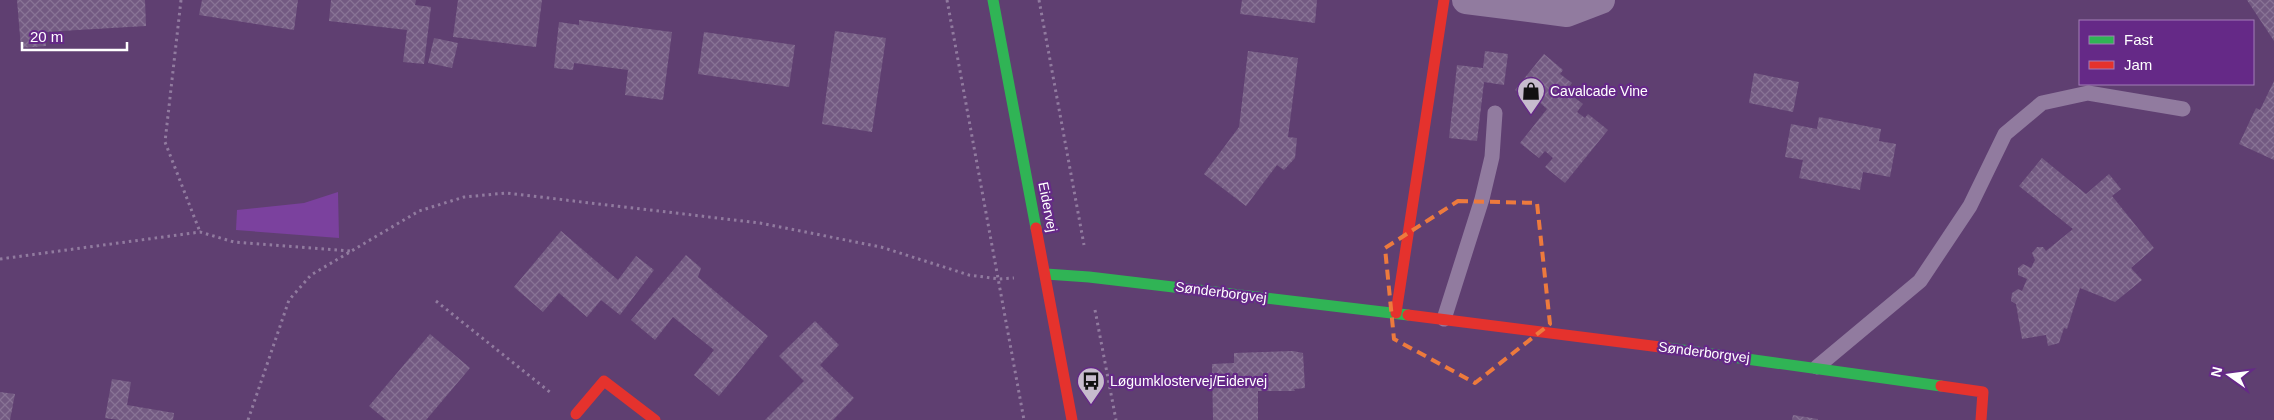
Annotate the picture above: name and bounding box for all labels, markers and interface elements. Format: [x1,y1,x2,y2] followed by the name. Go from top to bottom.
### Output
[22,20,128,52] scale bar
[2079,20,2254,85] legend
[30,28,63,45] text: 20 m
[2124,31,2154,48] text: Fast
[2124,56,2152,73] text: Jam
[1516,76,1546,115] shop icon: Cavalcade Vine
[1550,83,1648,99] place label: Cavalcade Vine
[1035,181,1061,233] street label: Eidervej
[1174,278,1268,306] street label: Sønderborgvej
[1657,338,1751,366] street label: Sønderborgvej
[2204,350,2254,400] north arrow
[2207,365,2225,379] text: N
[1076,366,1106,405] bus stop icon: Løgumklostervej/Eidervej
[1110,373,1267,389] place label: Løgumklostervej/Eidervej

